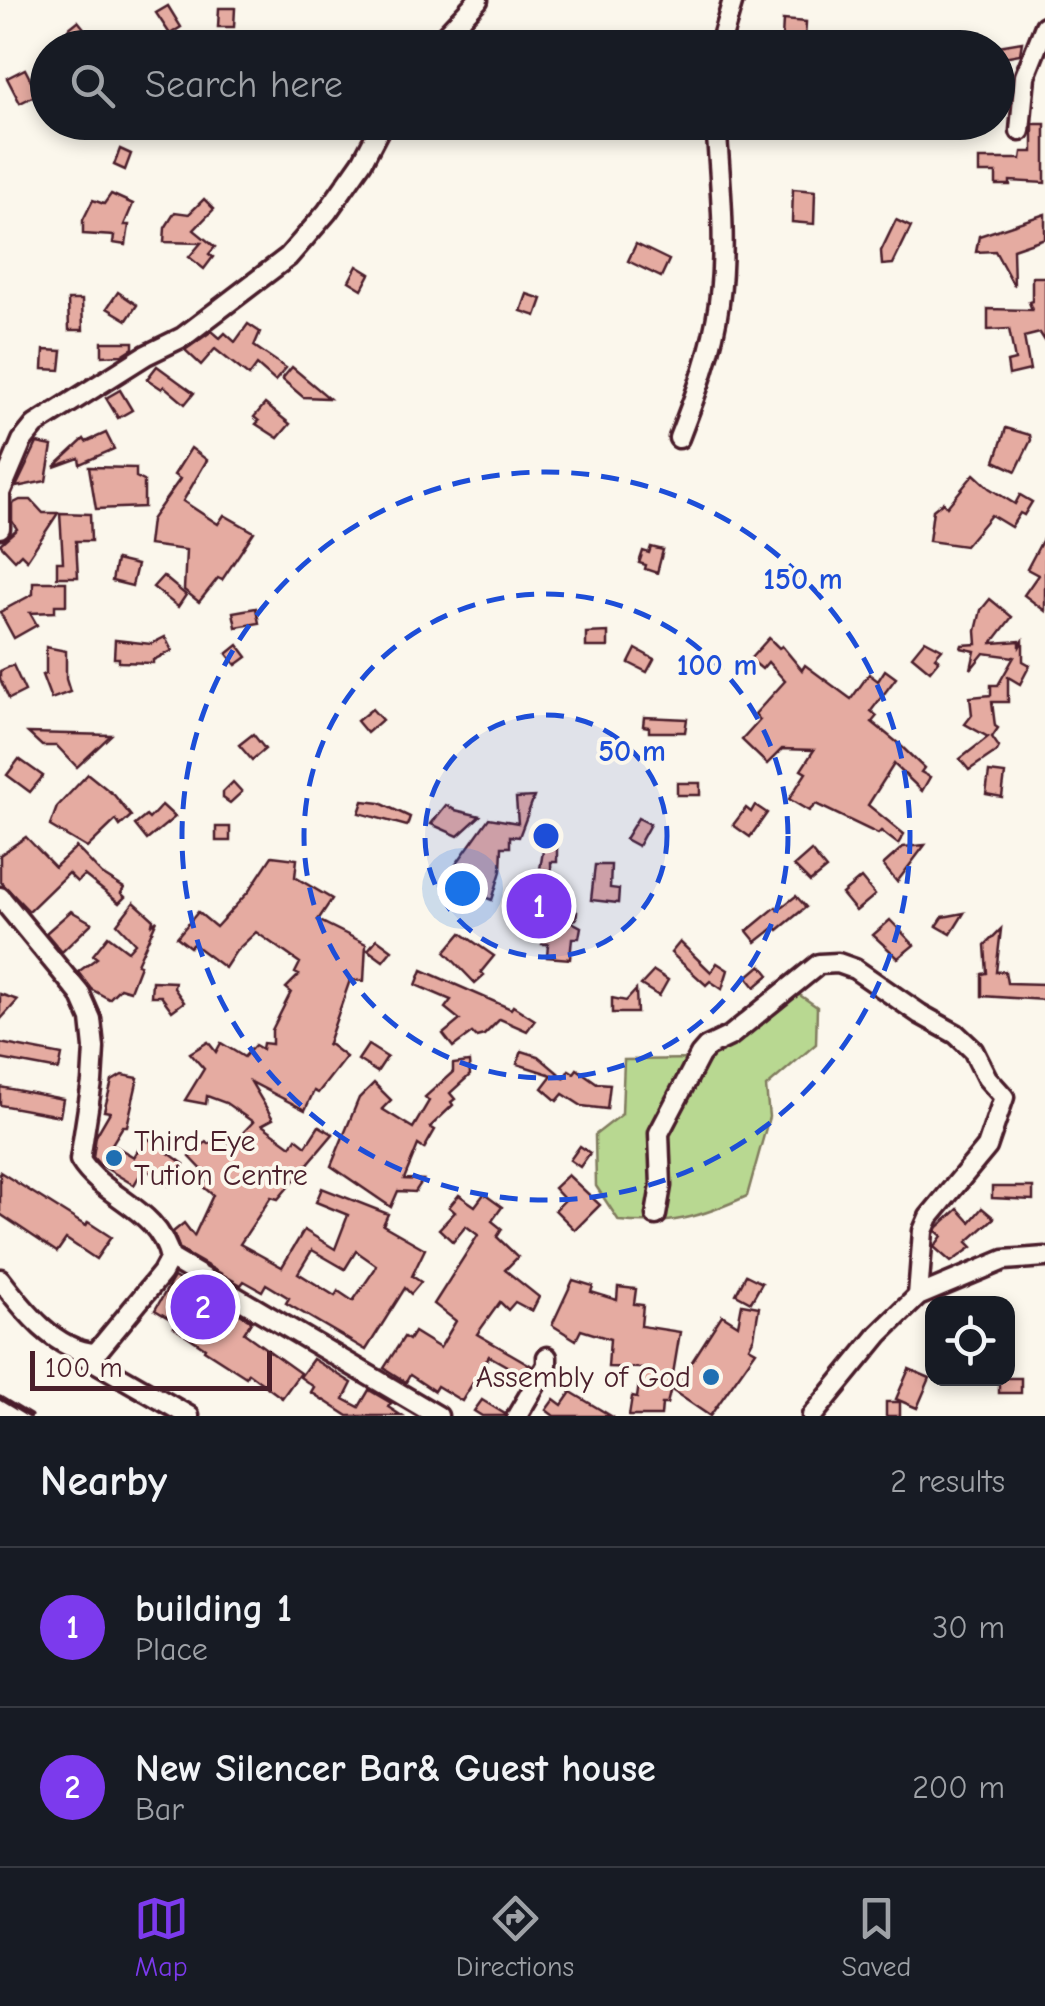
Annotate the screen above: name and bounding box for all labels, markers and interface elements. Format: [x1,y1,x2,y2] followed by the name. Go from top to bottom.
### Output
[30,30,1015,140] search box
[65,58,120,113] icon: search
[145,63,343,107] text: Search here
[763,562,843,597] text: 150 m
[677,648,757,683] text: 100 m
[598,734,666,769] text: 50 m
[528,818,564,854] centre of rings
[437,863,488,914] your location
[506,868,572,944] pin: 1
[134,1124,308,1193] place label: Third Eye Tution Centre
[103,1147,125,1169] marker: Third Eye Tution Centre
[170,1270,236,1344] pin: 2
[925,1296,1015,1386] map controls
[925,1296,1015,1386] button: locate
[30,1346,272,1390] scale bar
[45,1352,123,1384] text: 100 m
[475,1360,691,1395] place label: Assembly of God
[700,1366,722,1388] marker: Assembly of God
[40,1457,167,1506] text: Nearby
[890,1463,1005,1500] text: 2 results
[135,1587,292,1631] text: building 1
[66,1609,79,1646] text: 1
[932,1609,1005,1646] text: 30 m
[135,1631,208,1668] text: Place
[135,1747,656,1791] text: New Silencer Bar& Guest house
[65,1769,80,1806] text: 2
[912,1769,1005,1806] text: 200 m
[135,1791,184,1828] text: Bar
[134,1891,189,1983] tab: Map
[456,1891,574,1983] tab: Directions
[841,1891,911,1983] tab: Saved

